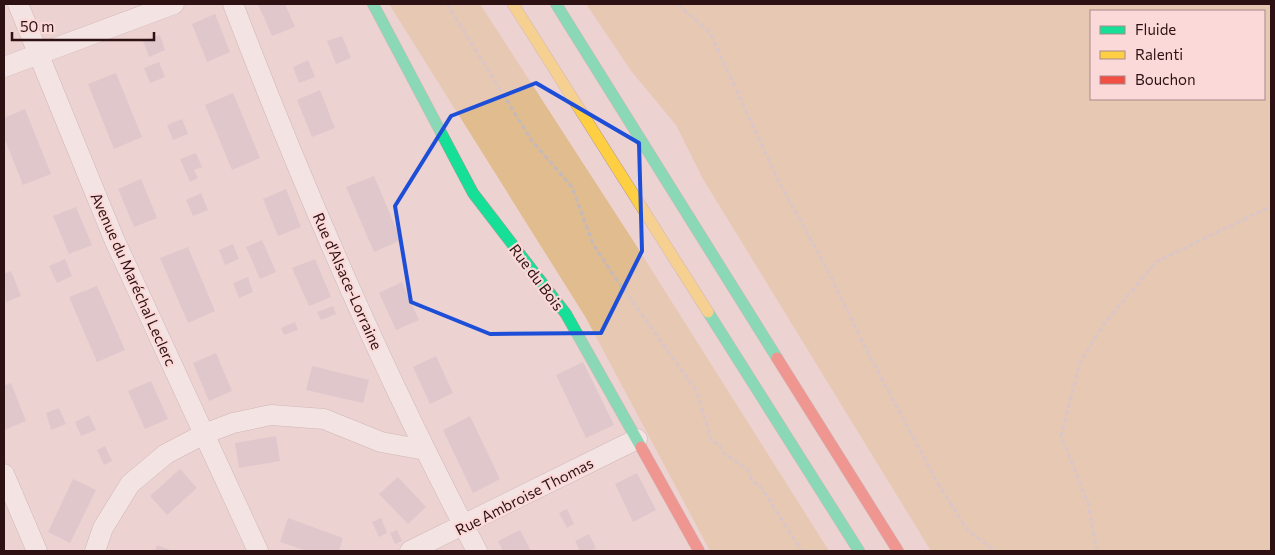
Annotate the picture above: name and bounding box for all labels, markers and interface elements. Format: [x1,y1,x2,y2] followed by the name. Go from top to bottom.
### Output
[12,10,155,42] scale bar
[1090,10,1265,100] legend
[20,17,54,35] text: 50 m
[1135,20,1176,38] text: Fluide
[1135,45,1183,63] text: Ralenti
[1135,70,1196,88] text: Bouchon
[88,190,180,368] street label: Avenue du Maréchal Leclerc
[310,210,386,352] street label: Rue d'Alsace-Lorraine
[506,240,568,314] street label: Rue du Bois
[452,453,596,539] street label: Rue Ambroise Thomas

